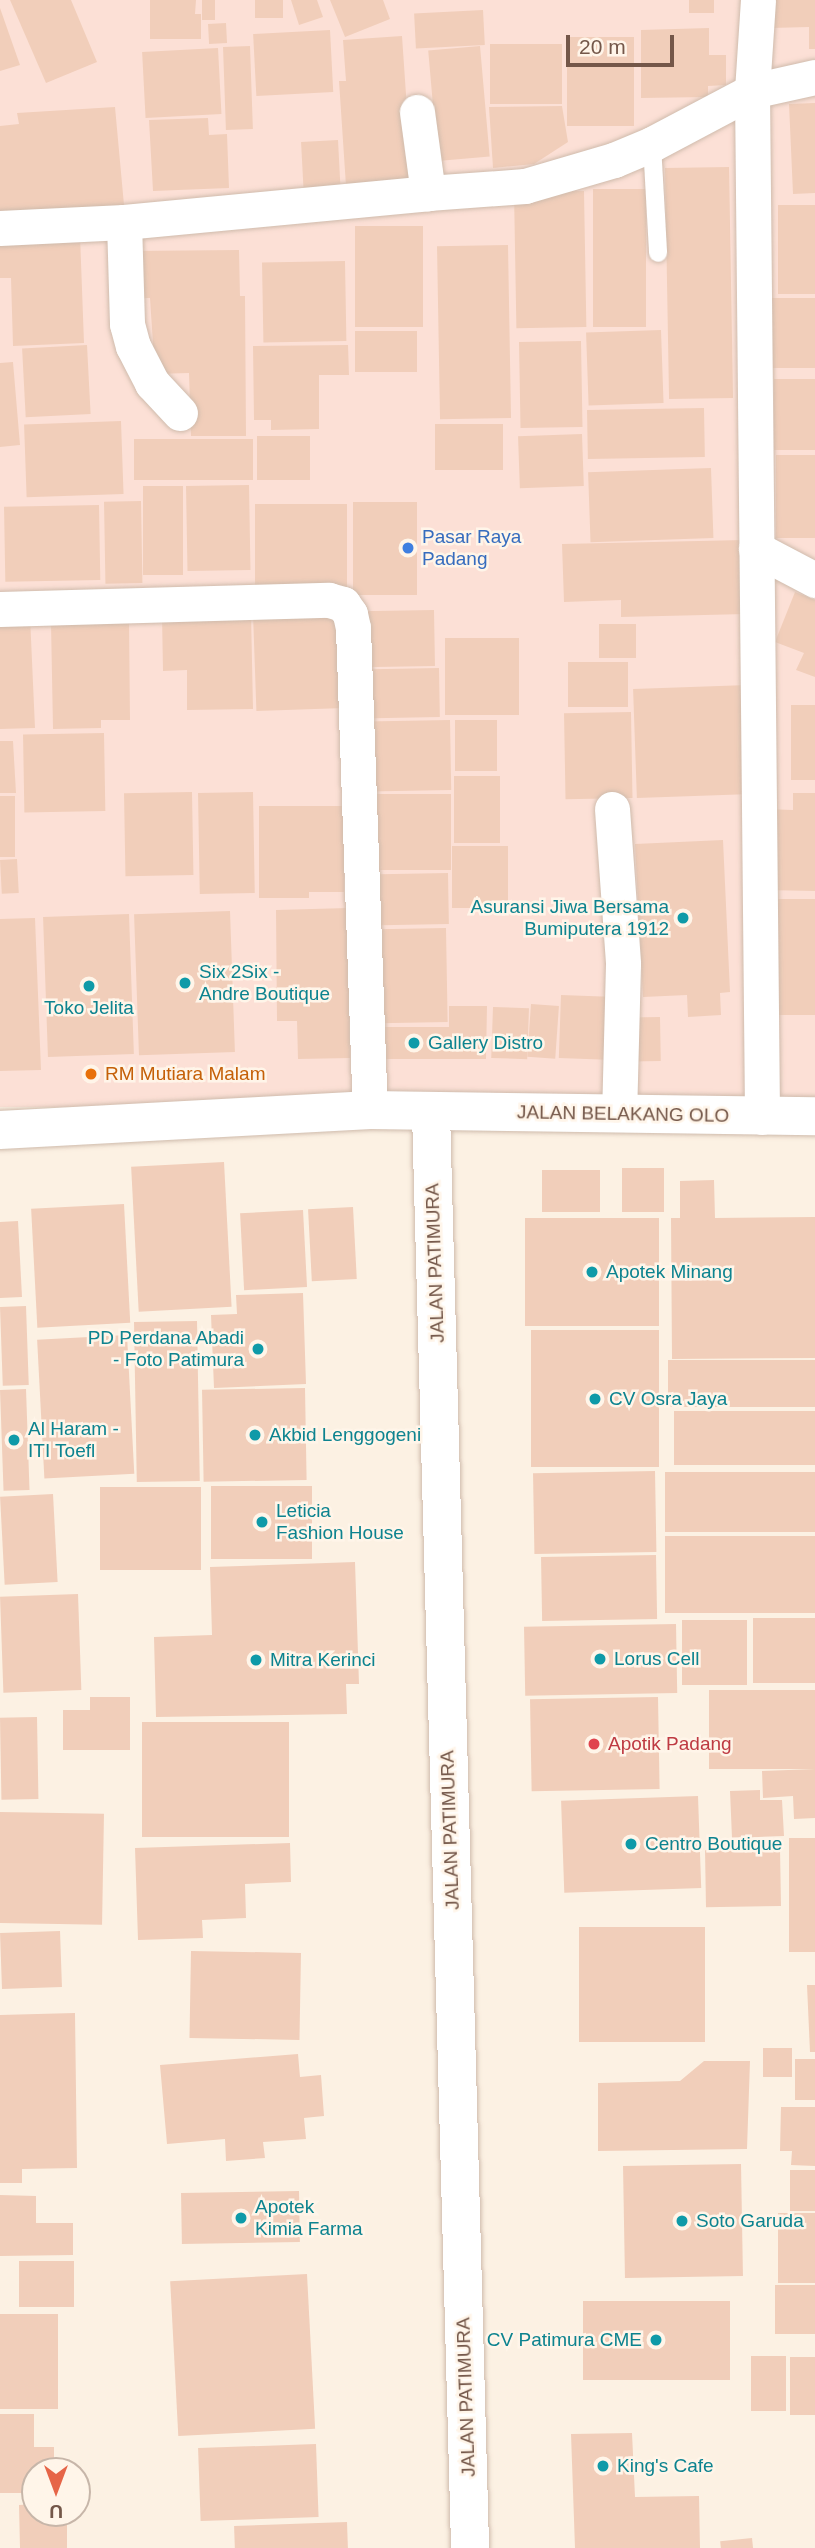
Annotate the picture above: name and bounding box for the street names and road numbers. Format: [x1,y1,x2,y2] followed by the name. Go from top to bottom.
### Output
[517,1101,729,1127] street label: JALAN BELAKANG OLO
[421,1183,449,1343] street label: JALAN PATIMURA
[436,1750,464,1910] street label: JALAN PATIMURA
[452,2317,480,2477] street label: JALAN PATIMURA

